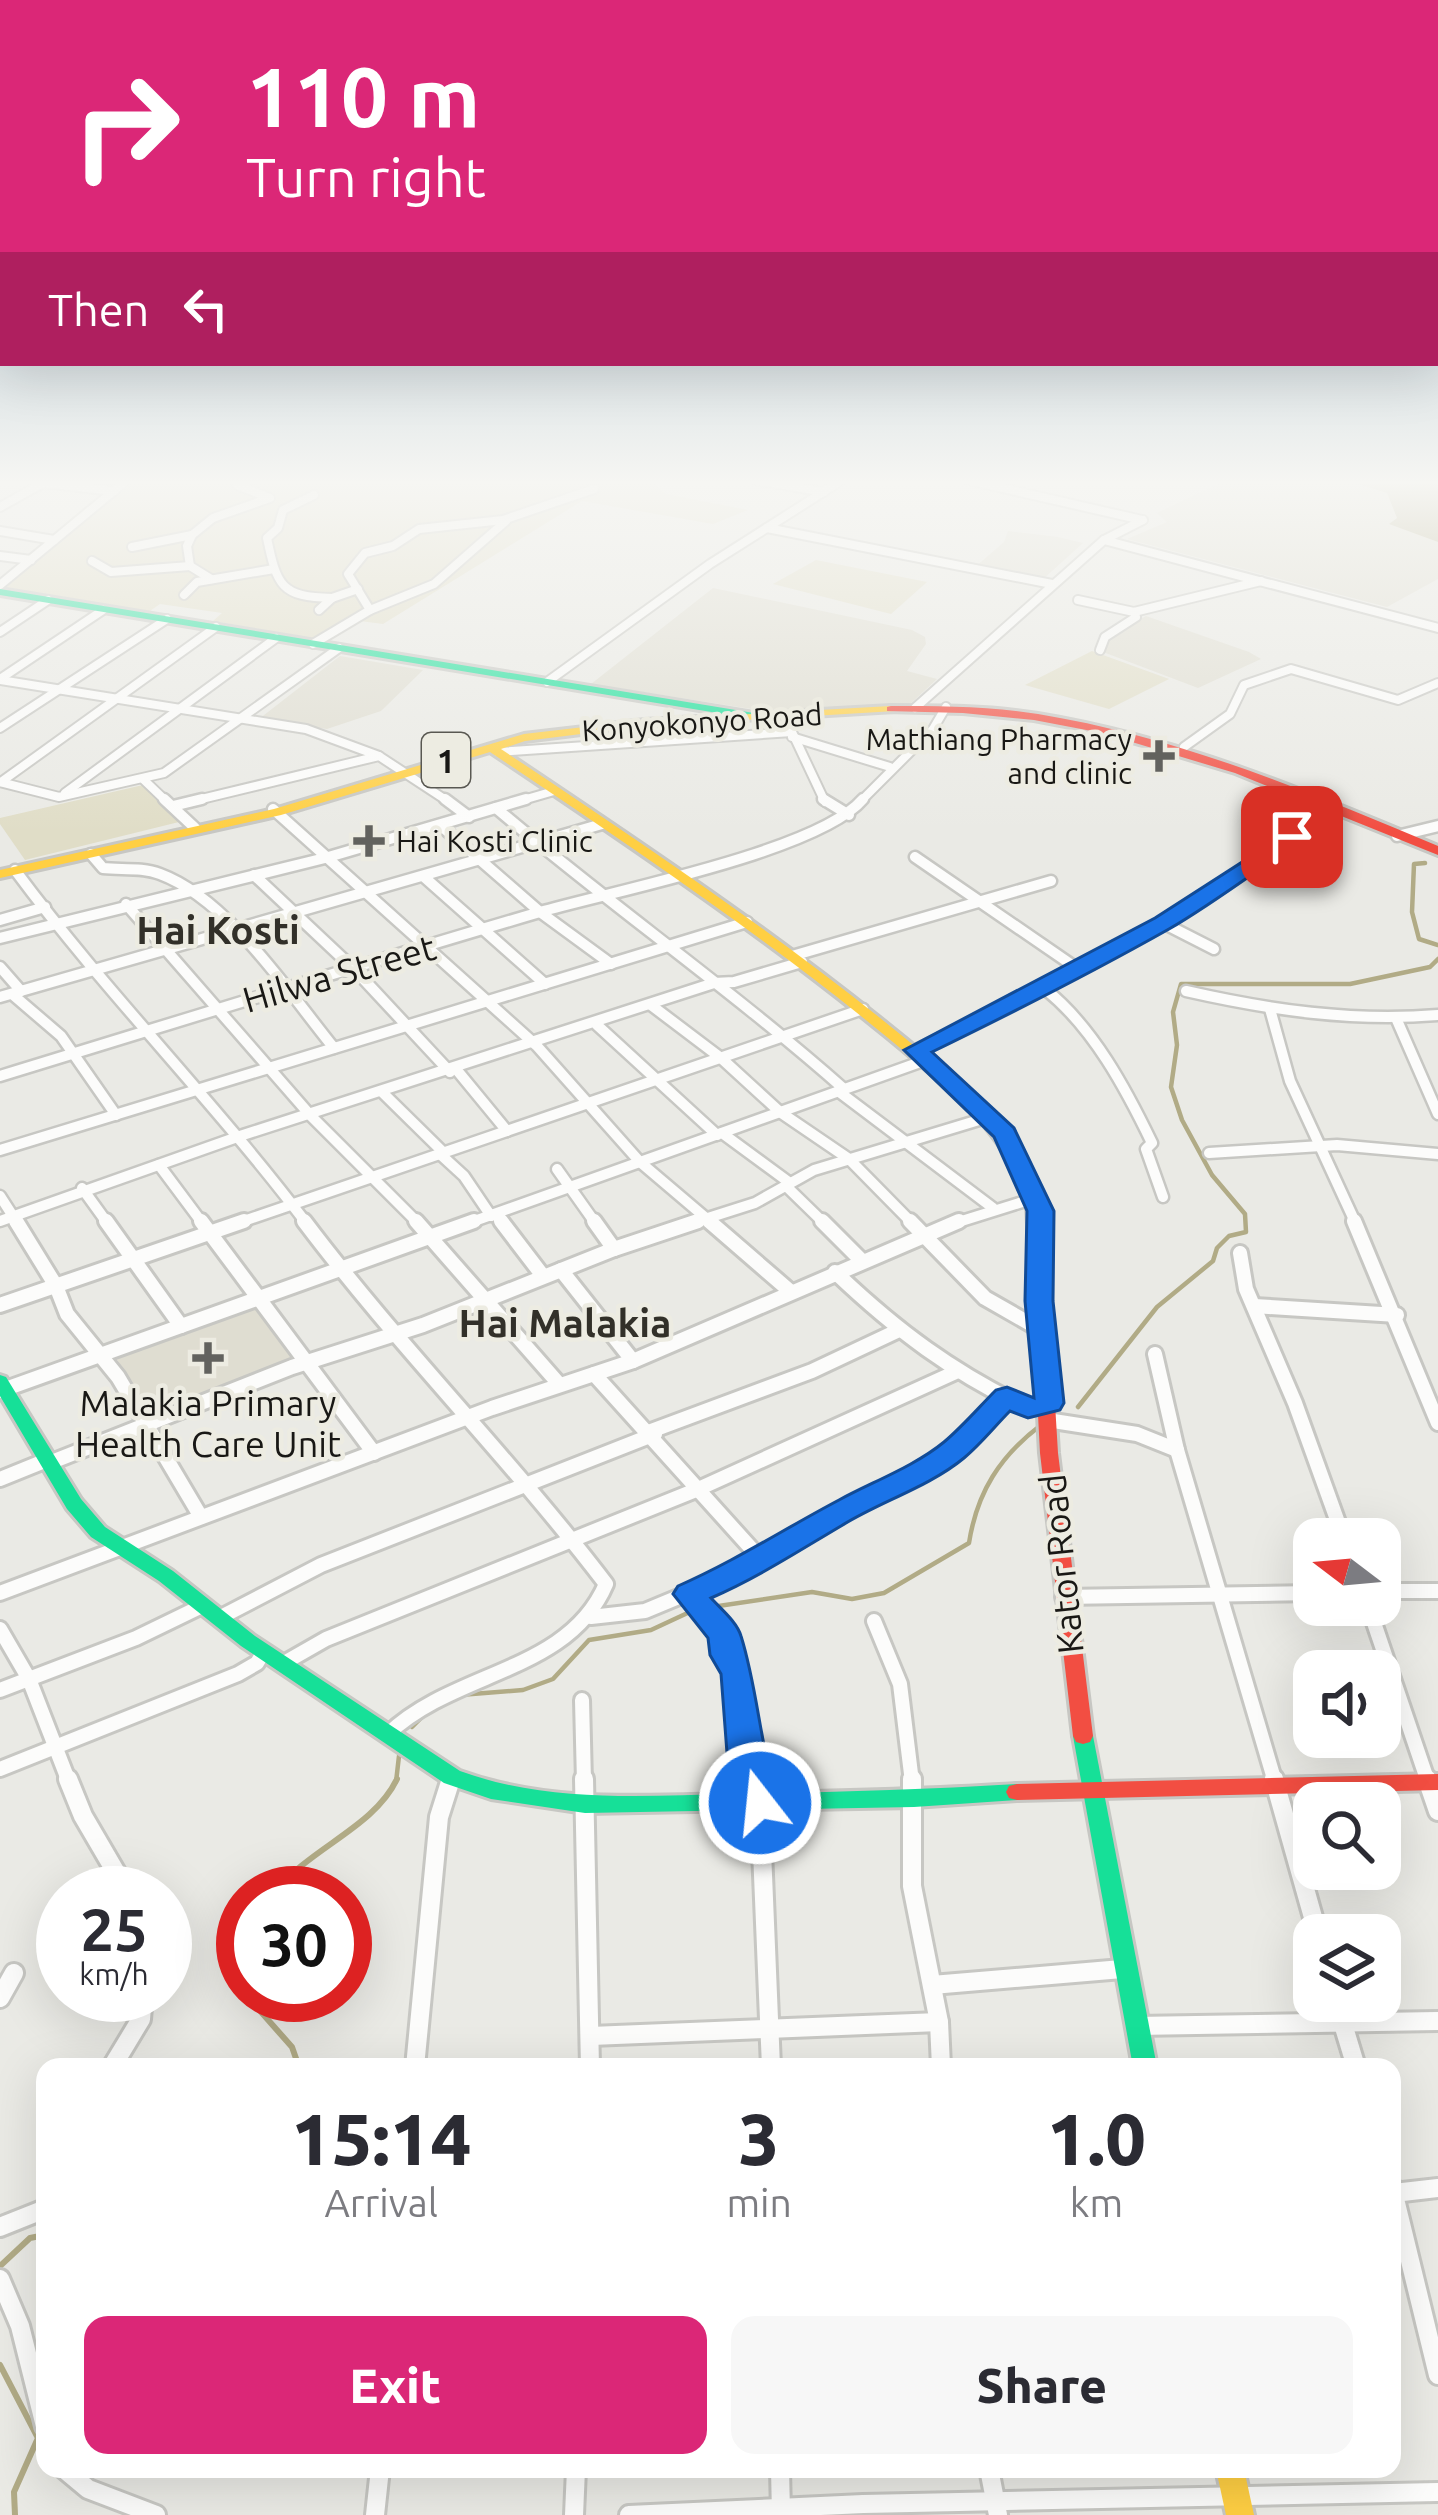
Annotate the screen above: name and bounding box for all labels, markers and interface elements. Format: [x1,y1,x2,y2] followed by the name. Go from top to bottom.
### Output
[48,48,204,204] icon: right
[246,49,480,143] text: 110 m
[246,147,486,207] text: Turn right
[173,276,239,342] icon: left
[48,284,149,335] text: Then
[580,697,824,747] street label: Konyokonyo Road
[866,722,1132,790] place label: Mathiang Pharmacy and clinic
[422,733,470,787] road number: 1
[1143,740,1175,772] marker: Mathiang Pharmacy and clinic
[1241,786,1343,888] pin
[1259,804,1325,870] icon: arrive
[396,824,593,858] place label: Hai Kosti Clinic
[353,825,385,857] marker: Hai Kosti Clinic
[136,908,300,951] district label: Hai Kosti
[238,926,440,1020] street label: Hilwa Street
[459,1301,671,1344] district label: Hai Malakia
[192,1342,224,1374] marker: Malakia Primary Health Care Unit
[75,1382,341,1464] place label: Malakia Primary Health Care Unit
[1031,1472,1091,1656] street label: Kator Road
[1293,1518,1401,1626] north arrow
[1293,1518,1401,2022] map controls
[1293,1650,1401,1758] button: sound
[697,1740,823,1866] position arrow
[1293,1782,1401,1890] button: search
[216,1866,372,2022] speed limit sign: 30
[80,1895,148,1962] text: 25
[1293,1914,1401,2022] button: layers
[79,1957,149,1991] text: km/h
[291,2098,471,2179] text: 15:14
[739,2098,779,2179] text: 3
[1047,2098,1146,2179] text: 1.0
[324,2181,438,2224] text: Arrival
[726,2181,792,2224] text: min
[1070,2181,1123,2224] text: km
[84,2316,707,2454] button: Exit
[731,2316,1353,2454] button: Share

